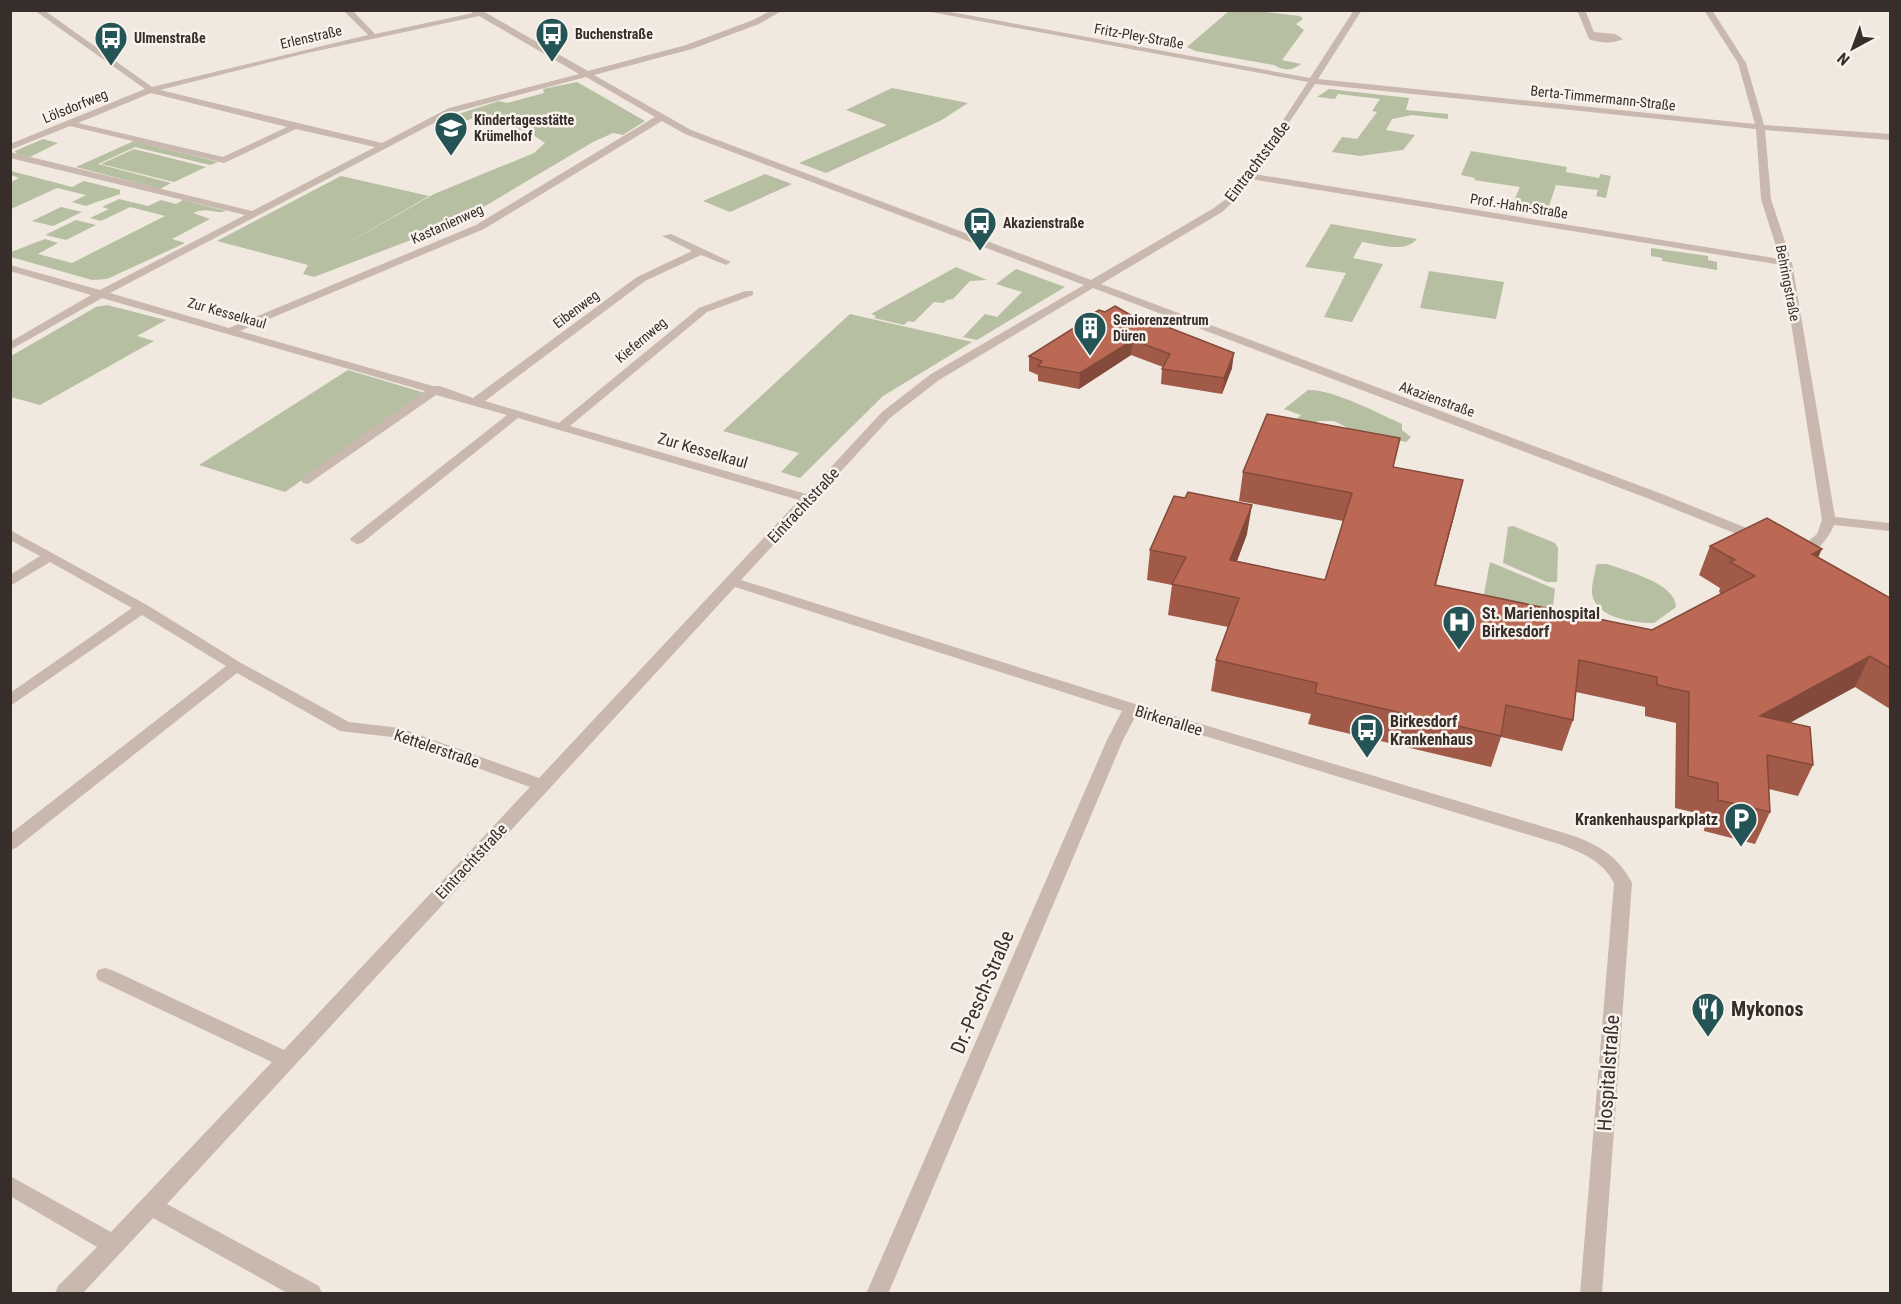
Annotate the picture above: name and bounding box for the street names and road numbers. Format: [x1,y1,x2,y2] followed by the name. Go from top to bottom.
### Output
[1093,20,1185,52] street label: Fritz-Pley-Straße
[279,22,344,52] street label: Erlenstraße
[1530,82,1677,114] street label: Berta-Timmermann-Straße
[40,86,110,126] street label: Lölsdorfweg
[1221,117,1294,205] street label: Eintrachtstraße
[1469,190,1570,222] street label: Prof.-Hahn-Straße
[408,201,486,247] street label: Kastanienweg
[1773,244,1803,323] street label: Behringstraße
[550,287,602,331] street label: Eibenweg
[186,294,268,332] street label: Zur Kesselkaul
[612,314,670,366] street label: Kiefernweg
[1397,378,1477,420] street label: Akazienstraße
[656,429,750,472] street label: Zur Kesselkaul
[764,464,843,547] street label: Eintrachtstraße
[1133,701,1205,740] street label: Birkenallee
[392,725,482,772] street label: Kettelerstraße
[432,820,511,903] street label: Eintrachtstraße
[945,927,1019,1057] street label: Dr.-Pesch-Straße
[1592,1014,1624,1132] street label: Hospitalstraße

